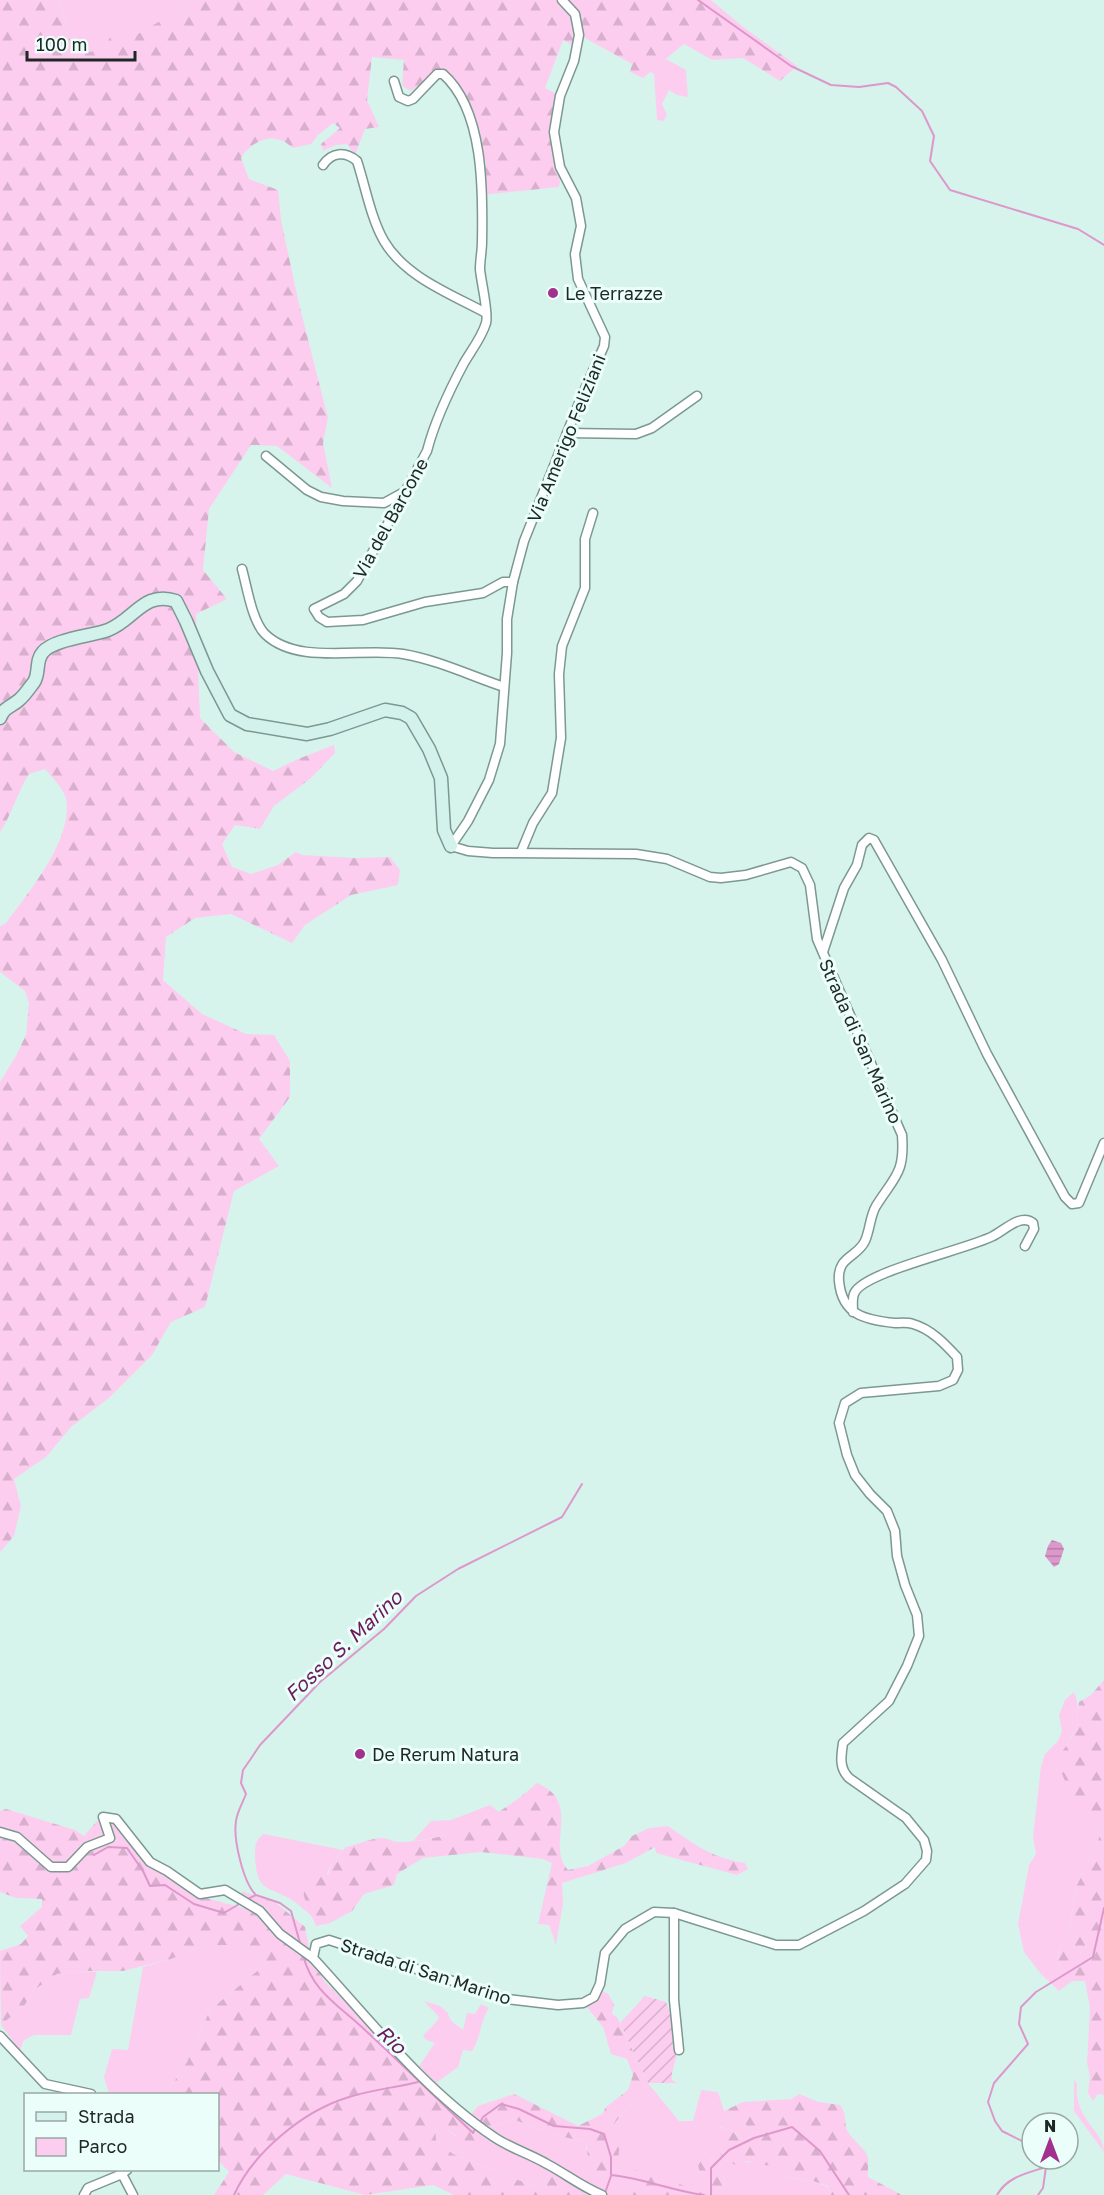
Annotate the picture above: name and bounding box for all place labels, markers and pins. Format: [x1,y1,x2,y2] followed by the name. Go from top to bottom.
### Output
[565,282,663,304] place label: Le Terrazze
[546,286,560,300] marker: Le Terrazze
[372,1743,519,1765] place label: De Rerum Natura
[353,1747,367,1761] marker: De Rerum Natura

